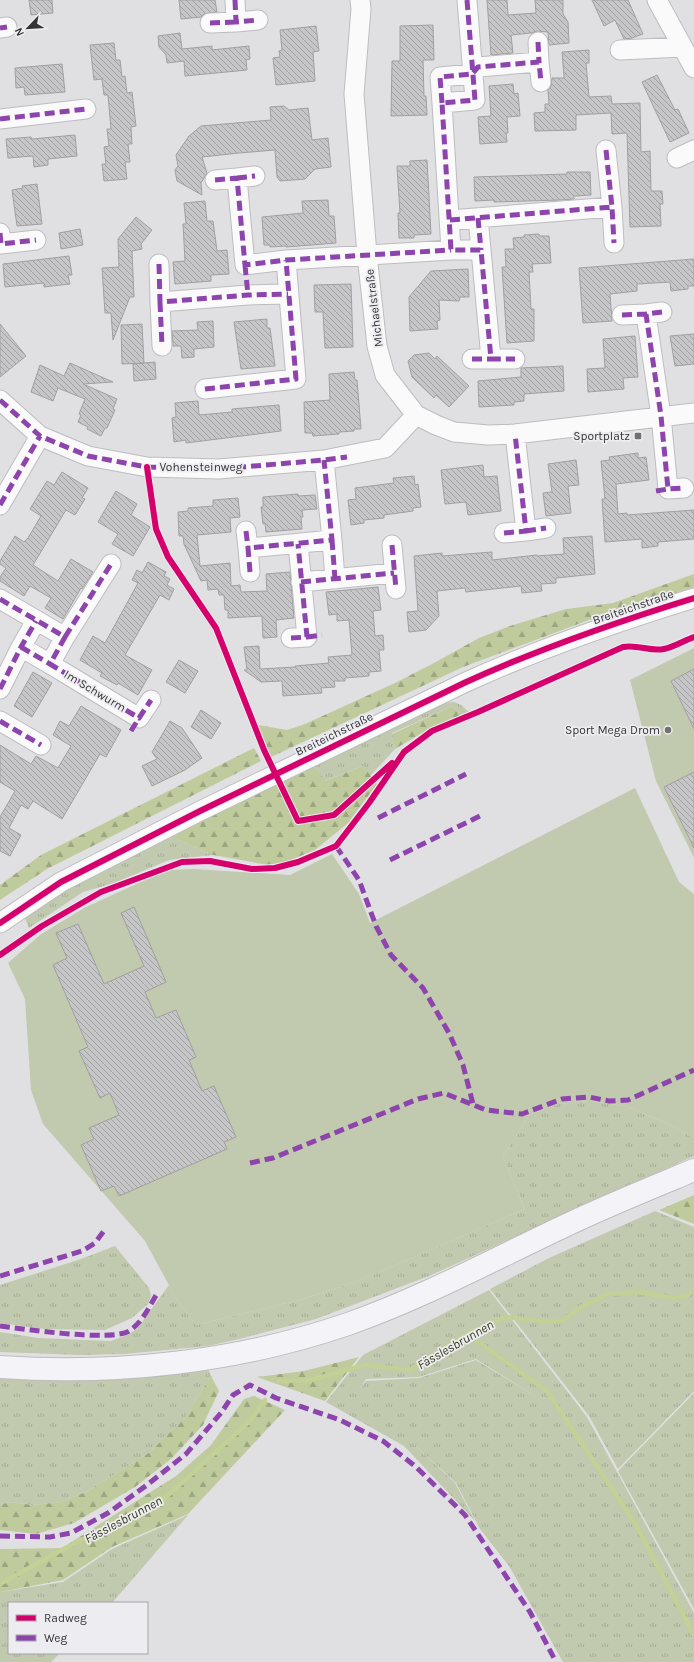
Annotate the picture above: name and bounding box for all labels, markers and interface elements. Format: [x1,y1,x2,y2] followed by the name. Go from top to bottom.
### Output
[8,8,48,48] north arrow
[12,26,27,38] text: N
[362,268,386,348] street label: Michaelstraße
[573,429,630,443] place label: Sportplatz
[633,431,643,441] marker: Sportplatz
[160,460,243,474] street label: Vohensteinweg
[591,587,675,627] street label: Breiteichstraße
[62,667,128,715] street label: Im Schwurm
[293,709,375,759] street label: Breiteichstraße
[565,723,660,737] place label: Sport Mega Drom
[663,725,673,735] marker: Sport Mega Drom
[414,1317,496,1372] water label: Fässlesbrunnen
[82,1493,165,1546] water label: Fässlesbrunnen
[8,1602,148,1654] legend
[44,1611,87,1625] text: Radweg
[44,1631,68,1645] text: Weg

